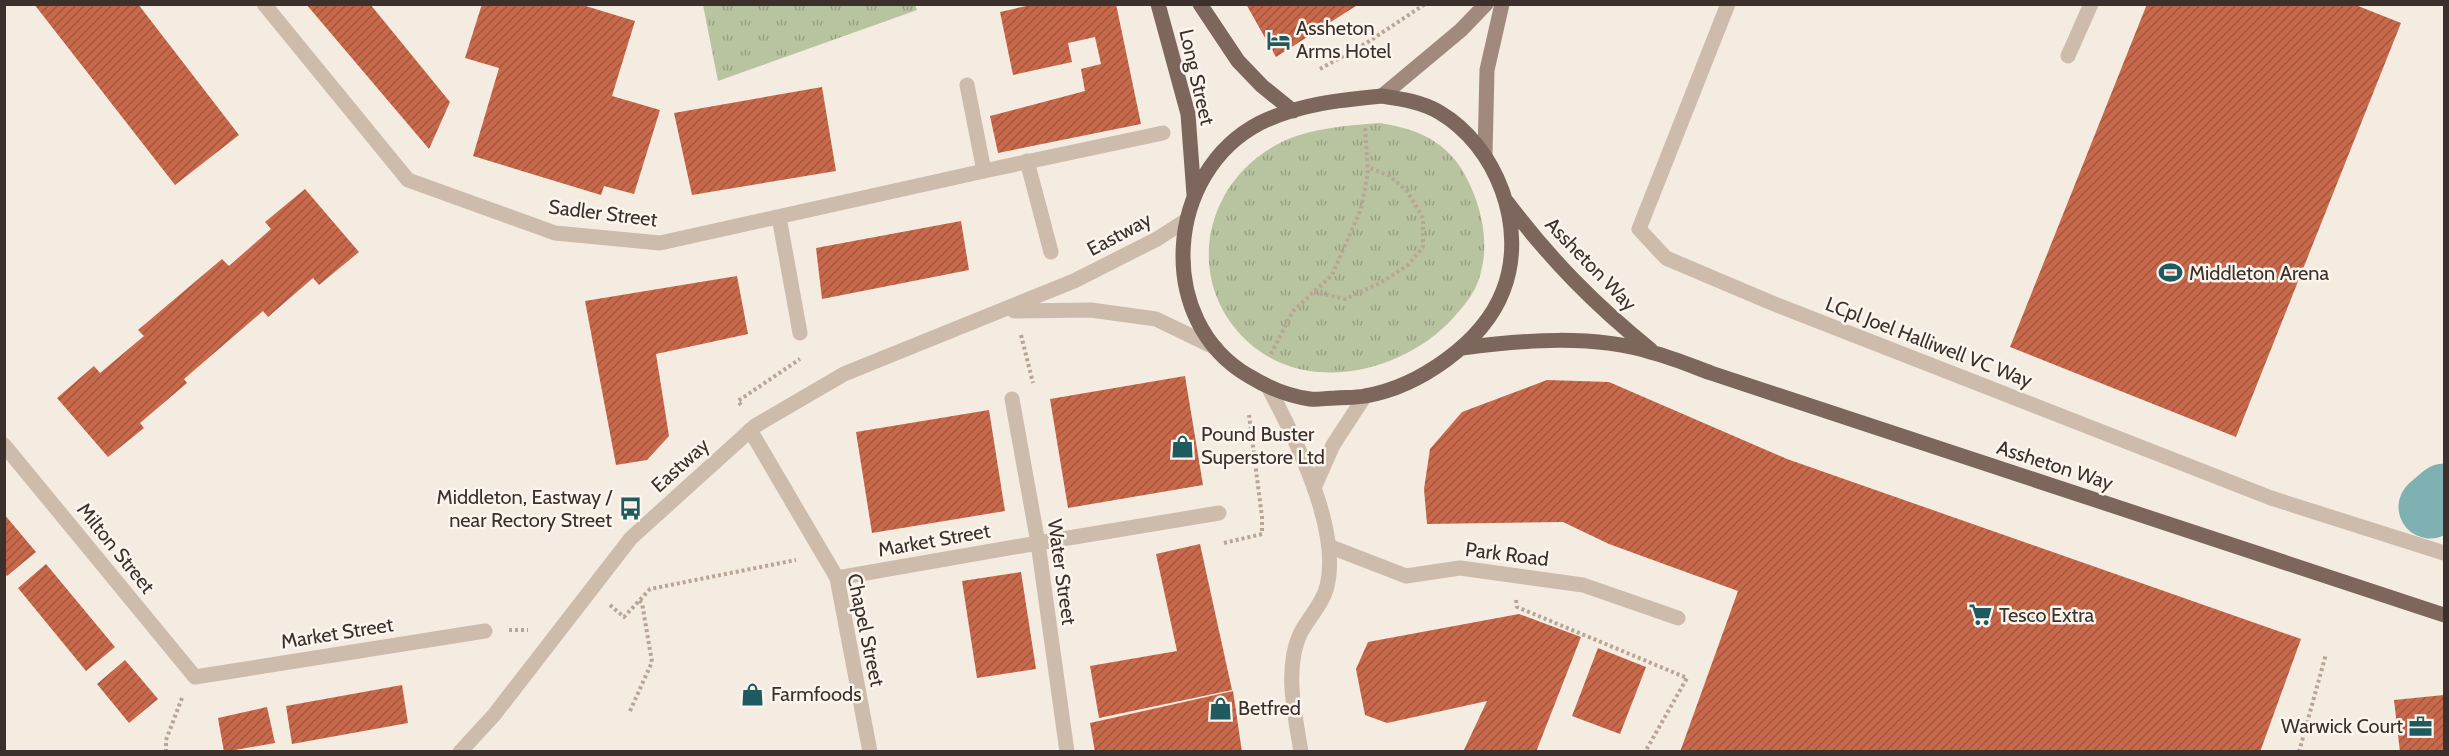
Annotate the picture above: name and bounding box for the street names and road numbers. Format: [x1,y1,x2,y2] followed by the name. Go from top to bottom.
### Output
[1174,27,1220,128] street label: Long Street
[547,194,659,232] street label: Sadler Street
[1083,207,1155,261] street label: Eastway
[1540,212,1642,316] street label: Assheton Way
[1822,291,2036,393] street label: LCpl Joel Halliwell VC Way
[646,433,714,497] street label: Eastway
[1994,435,2116,495] street label: Assheton Way
[72,498,160,598] street label: Milton Street
[876,518,992,562] street label: Market Street
[1043,518,1081,627] street label: Water Street
[1464,537,1550,571] street label: Park Road
[842,571,890,689] street label: Chapel Street
[279,612,395,654] street label: Market Street

